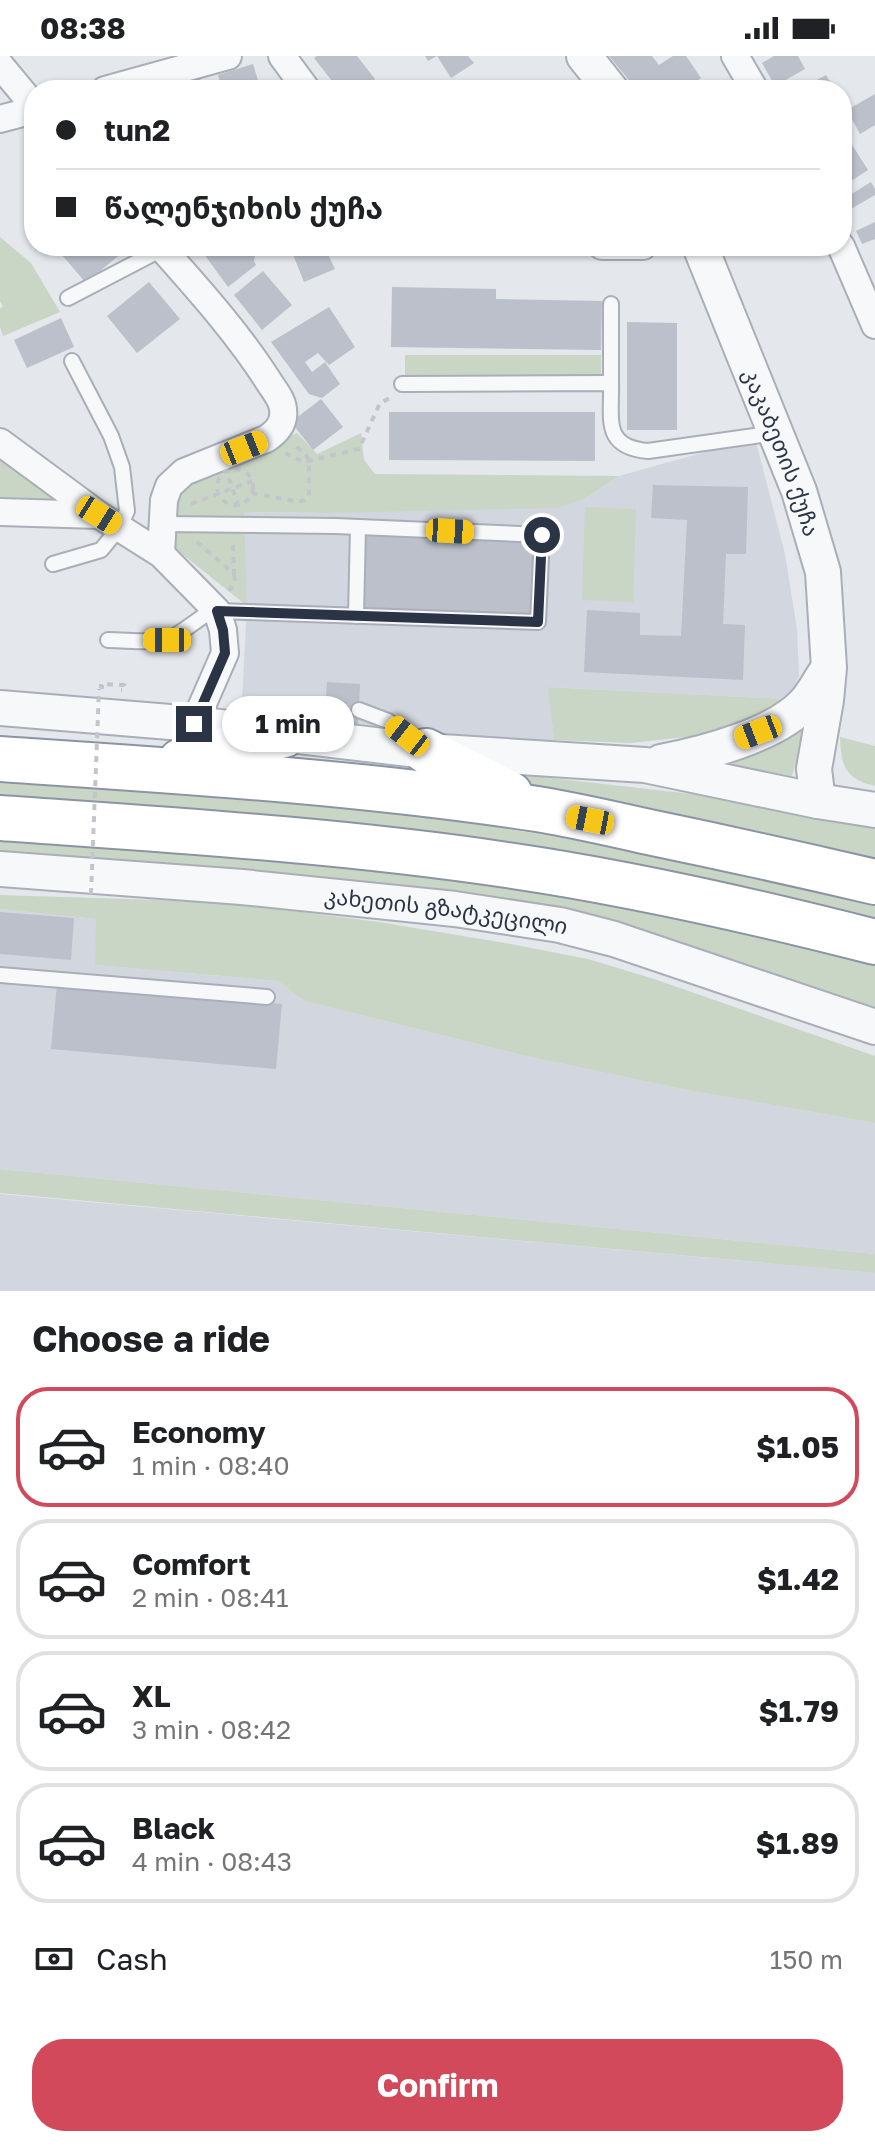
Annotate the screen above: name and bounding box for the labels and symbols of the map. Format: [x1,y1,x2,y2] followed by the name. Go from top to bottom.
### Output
[738,364,826,539] street label: კაკაბეთის ქუჩა
[217,428,271,468] car
[72,492,126,538] car
[524,517,560,553] route start
[425,518,475,544] car
[143,628,191,652] car
[222,696,354,752] callout: 1 min
[176,706,212,742] route end
[381,712,433,760] car
[731,712,785,752] car
[564,804,616,836] car
[323,882,571,939] street label: კახეთის გზატკეცილი

